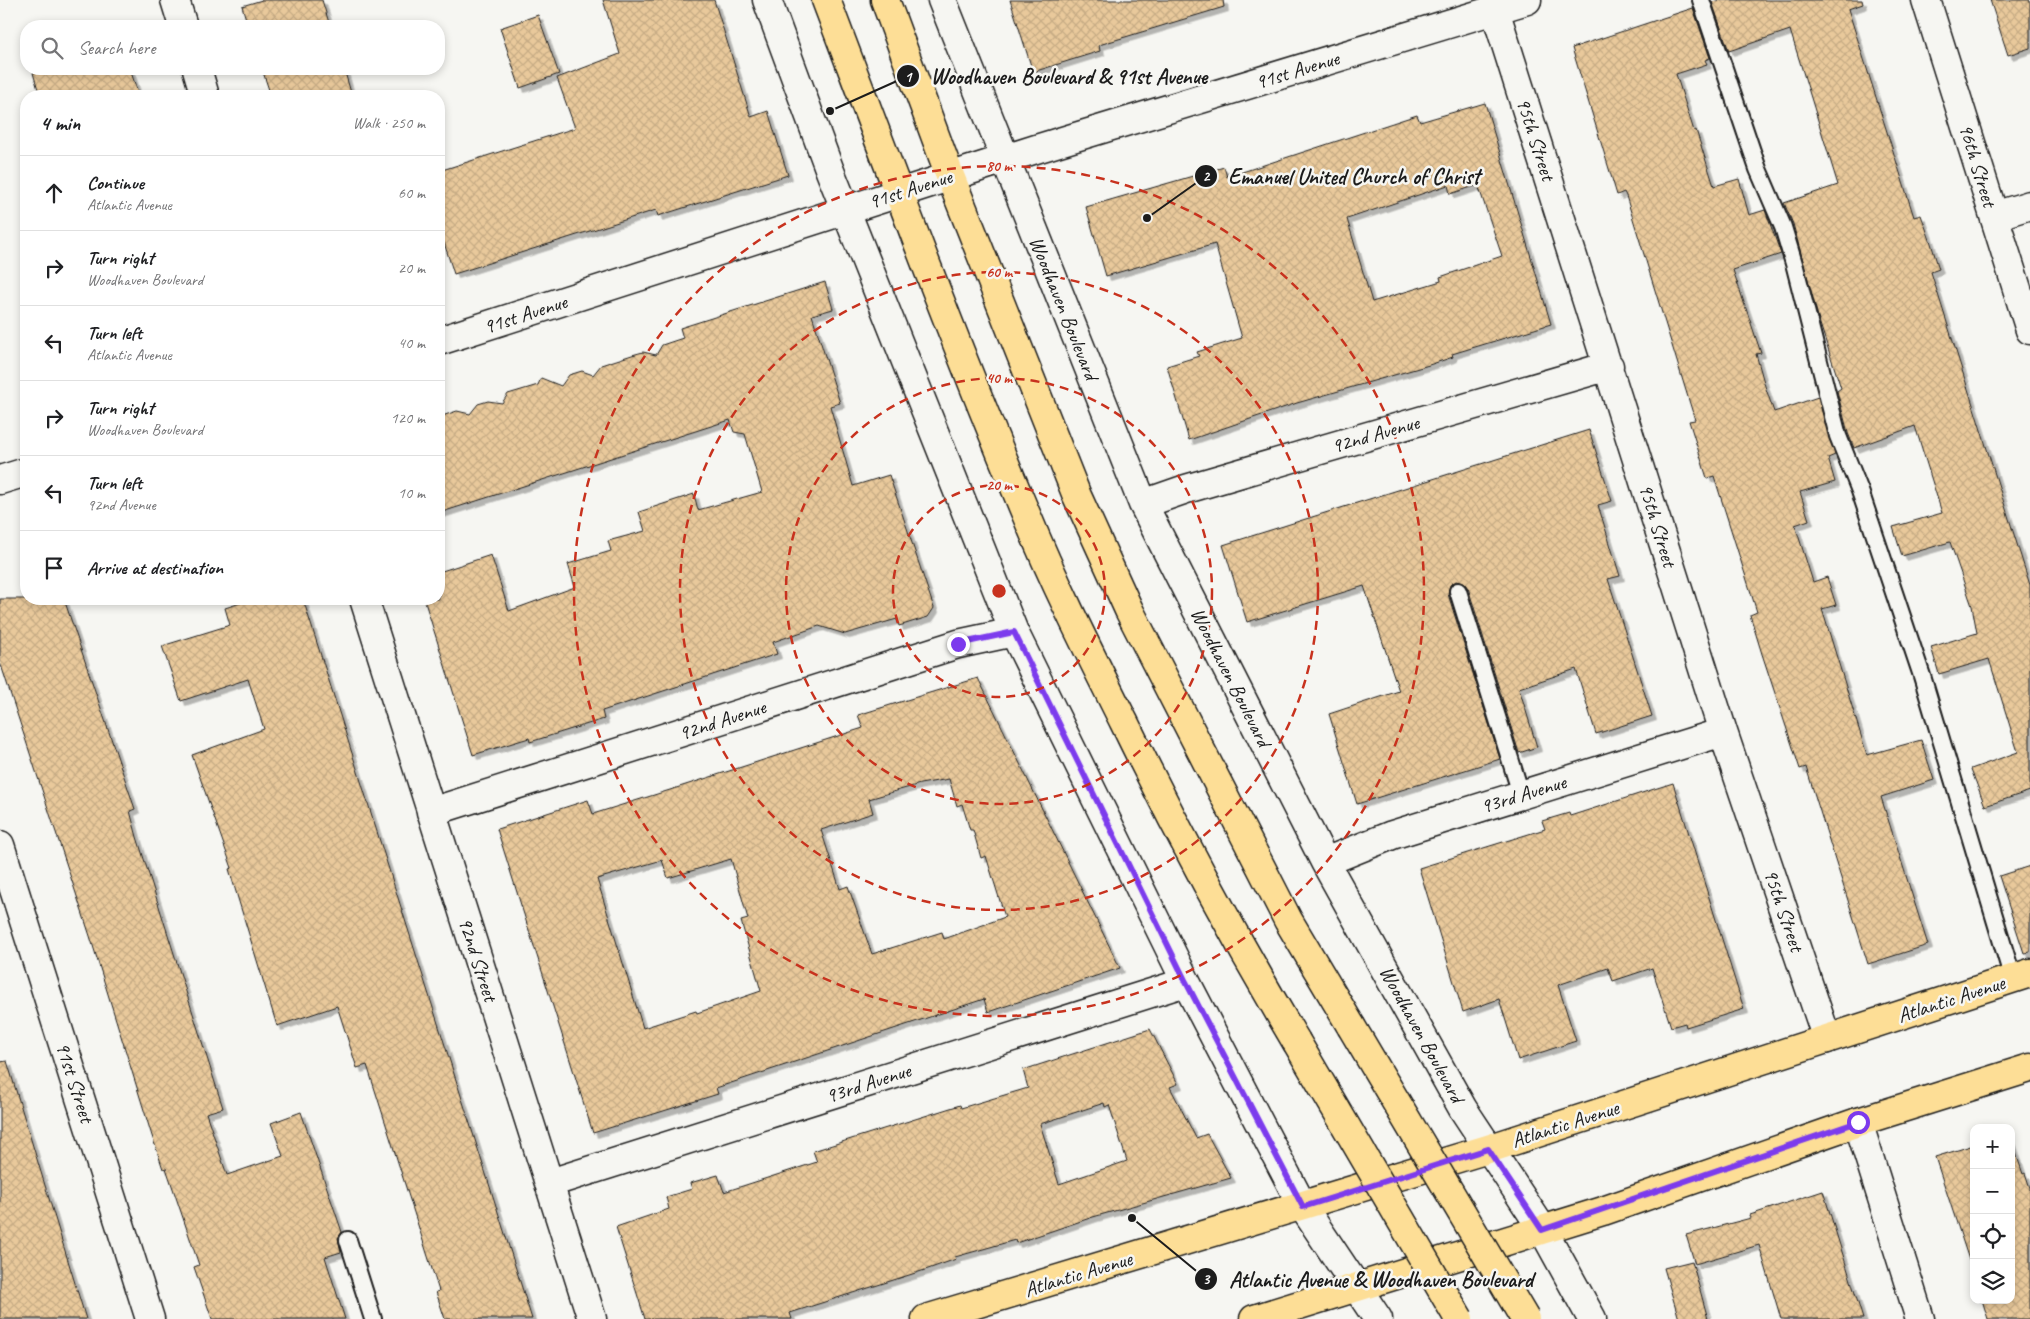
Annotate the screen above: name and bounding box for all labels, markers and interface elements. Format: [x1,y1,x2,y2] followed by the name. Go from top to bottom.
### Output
[20,20,445,75] search box
[38,34,66,62] icon: search
[78,36,155,60] text: Search here
[1252,45,1343,95] street label: 91st Avenue
[895,58,1218,95] callout: Woodhaven Boulevard & 91st Avenue
[931,63,1209,91] text: Woodhaven Boulevard & 91st Avenue
[905,68,914,87] text: 1
[1510,94,1562,186] street label: 95th Street
[40,110,80,136] text: 4 min
[353,113,425,133] text: Walk · 250 m
[1953,120,2004,212] street label: 96th Street
[986,157,1013,176] text: 80 m
[1193,158,1490,195] callout: Emanuel United Church of Christ
[865,163,956,215] street label: 91st Avenue
[1228,163,1484,191] text: Emanuel United Church of Christ
[1203,167,1211,186] text: 2
[87,171,144,195] text: Continue
[40,179,68,207] icon: ahead
[398,183,425,203] text: 60 m
[87,195,172,215] text: Atlantic Avenue
[1023,233,1106,387] street label: Woodhaven Boulevard
[87,246,154,270] text: Turn right
[40,254,68,282] icon: right
[398,258,425,278] text: 20 m
[986,263,1013,282] text: 60 m
[87,270,203,290] text: Woodhaven Boulevard
[480,288,571,340] street label: 91st Avenue
[87,321,142,345] text: Turn left
[40,329,68,357] icon: left
[398,333,425,353] text: 40 m
[87,345,172,365] text: Atlantic Avenue
[986,369,1013,388] text: 40 m
[87,396,154,420] text: Turn right
[40,404,68,432] icon: right
[391,408,425,428] text: 120 m
[1328,409,1423,459] street label: 92nd Avenue
[87,420,203,440] text: Woodhaven Boulevard
[87,471,142,495] text: Turn left
[986,476,1013,495] text: 20 m
[40,479,68,507] icon: left
[1633,480,1684,572] street label: 95th Street
[398,483,425,503] text: 10 m
[87,495,156,515] text: 92nd Avenue
[40,554,68,582] icon: arrive
[87,556,223,580] text: Arrive at destination
[990,582,1008,600] centre of rings
[1185,603,1279,754] street label: Woodhaven Boulevard
[947,633,970,656] route end
[675,693,770,746] street label: 92nd Avenue
[1477,768,1570,819] street label: 93rd Avenue
[1758,865,1811,957] street label: 95th Street
[452,914,504,1006] street label: 92nd Street
[1374,961,1472,1110] street label: Woodhaven Boulevard
[1894,969,2009,1029] street label: Atlantic Avenue
[50,1038,101,1128] street label: 91st Street
[822,1057,915,1109] street label: 93rd Avenue
[1508,1094,1623,1154] street label: Atlantic Avenue
[1847,1111,1870,1134] route start
[1970,1124,2015,1304] map controls
[1970,1124,2015,1169] button: +
[1970,1169,2015,1214] button: −
[1970,1214,2015,1259] button: locate
[1021,1245,1136,1303] street label: Atlantic Avenue
[1970,1259,2015,1304] button: layers
[1194,1261,1543,1298] callout: Atlantic Avenue & Woodhaven Boulevard
[1229,1266,1537,1294] text: Atlantic Avenue & Woodhaven Boulevard
[1203,1270,1211,1289] text: 3

